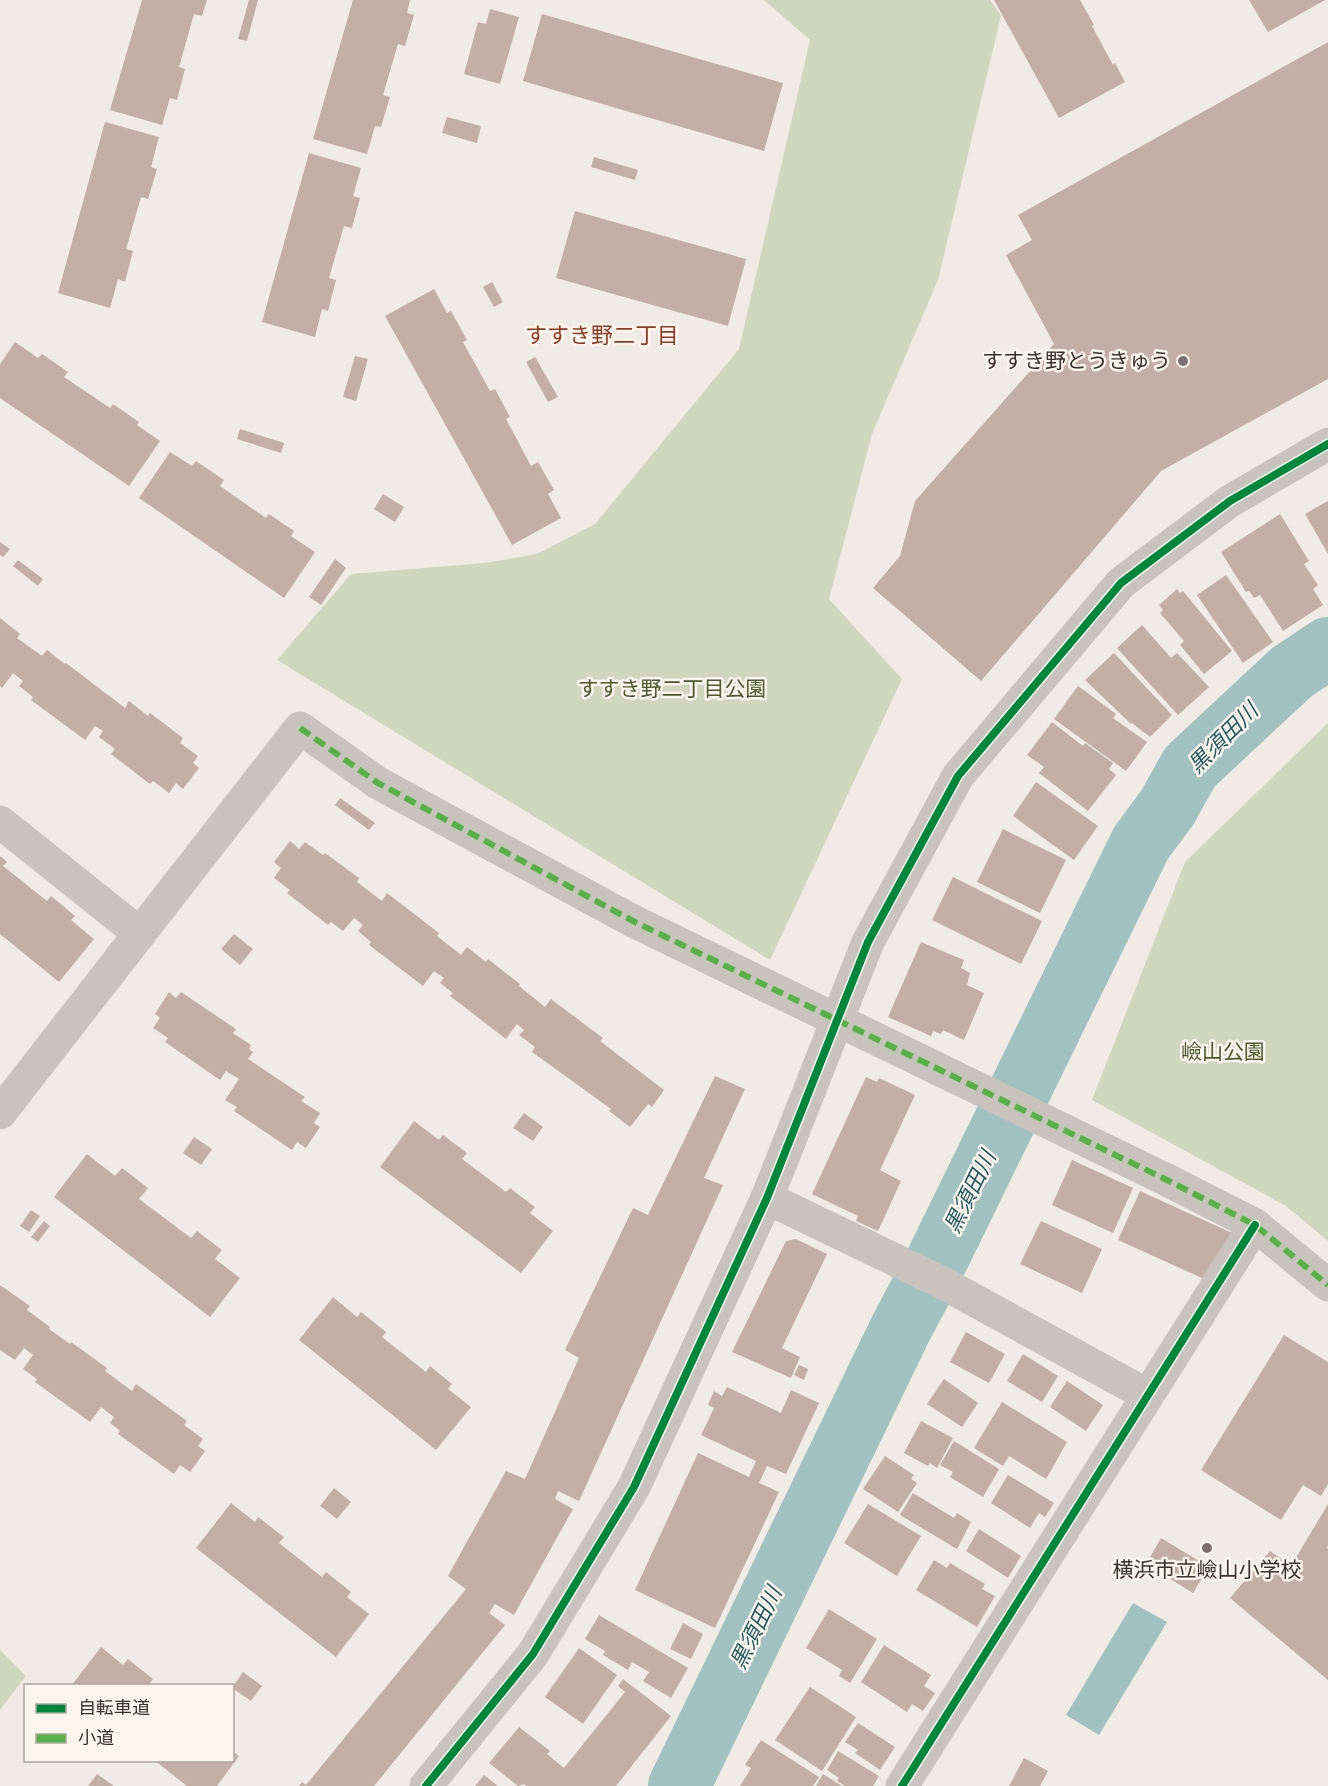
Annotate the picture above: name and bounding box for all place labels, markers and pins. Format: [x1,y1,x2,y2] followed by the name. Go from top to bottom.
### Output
[982,348,1171,374] place label: すすき野とうきゅう
[1176,354,1190,368] marker: すすき野とうきゅう
[1200,1541,1214,1555] marker: 横浜市立嶮山小学校
[1113,1557,1302,1583] place label: 横浜市立嶮山小学校

